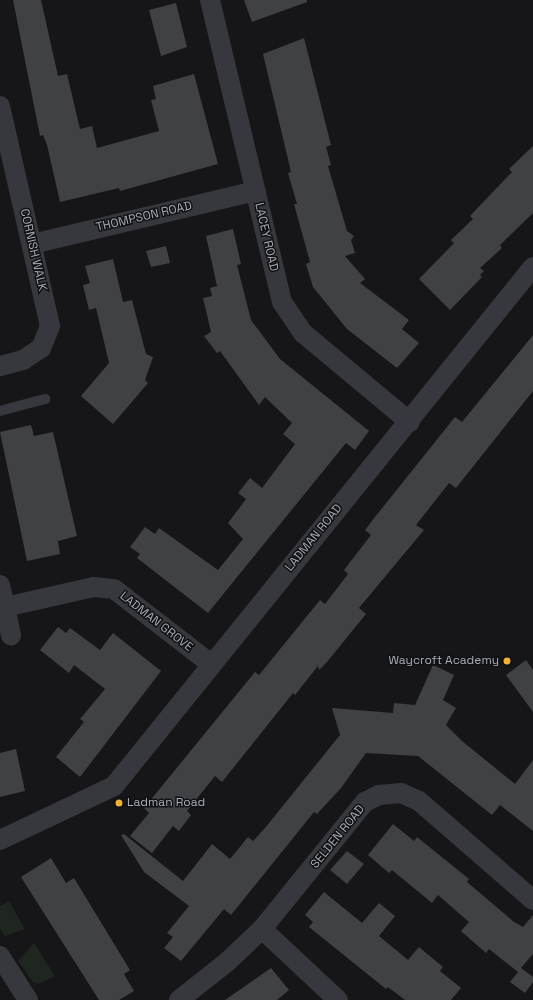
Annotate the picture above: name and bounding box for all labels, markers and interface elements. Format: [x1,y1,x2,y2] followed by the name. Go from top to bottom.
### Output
[95,199,193,235] street label: THOMPSON ROAD
[251,201,281,273] street label: LACEY ROAD
[17,207,49,293] street label: CORNISH WALK
[283,502,345,574] street label: LADMAN ROAD
[117,589,195,655] street label: LADMAN GROVE
[388,654,499,668] place label: Waycroft Academy
[502,656,512,666] marker: Waycroft Academy
[127,796,205,810] place label: Ladman Road
[114,798,124,808] marker: Ladman Road
[308,802,368,872] street label: SELDEN ROAD

